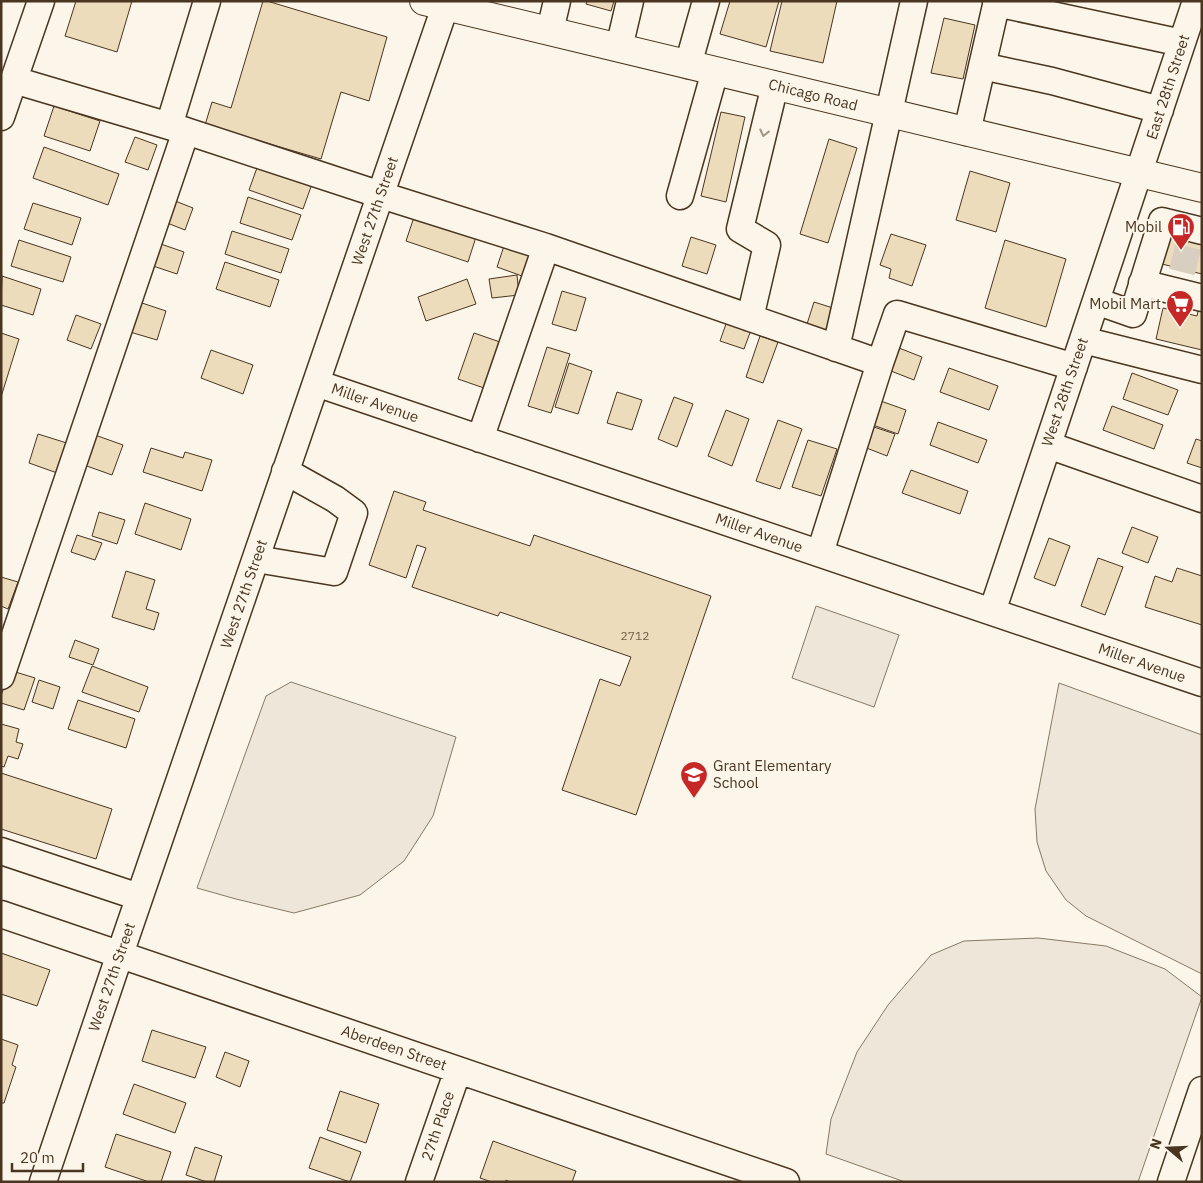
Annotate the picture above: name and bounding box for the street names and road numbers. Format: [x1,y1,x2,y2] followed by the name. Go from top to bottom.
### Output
[1142,32,1193,142] street label: East 28th Street
[766,74,860,115] street label: Chicago Road
[347,154,402,268] street label: West 27th Street
[1037,335,1092,449] street label: West 28th Street
[329,379,421,426] street label: Miller Avenue
[713,509,805,556] street label: Miller Avenue
[216,537,271,651] street label: West 27th Street
[1096,639,1188,686] street label: Miller Avenue
[84,920,139,1034] street label: West 27th Street
[339,1021,449,1074] street label: Aberdeen Street
[417,1089,458,1163] street label: 27th Place

